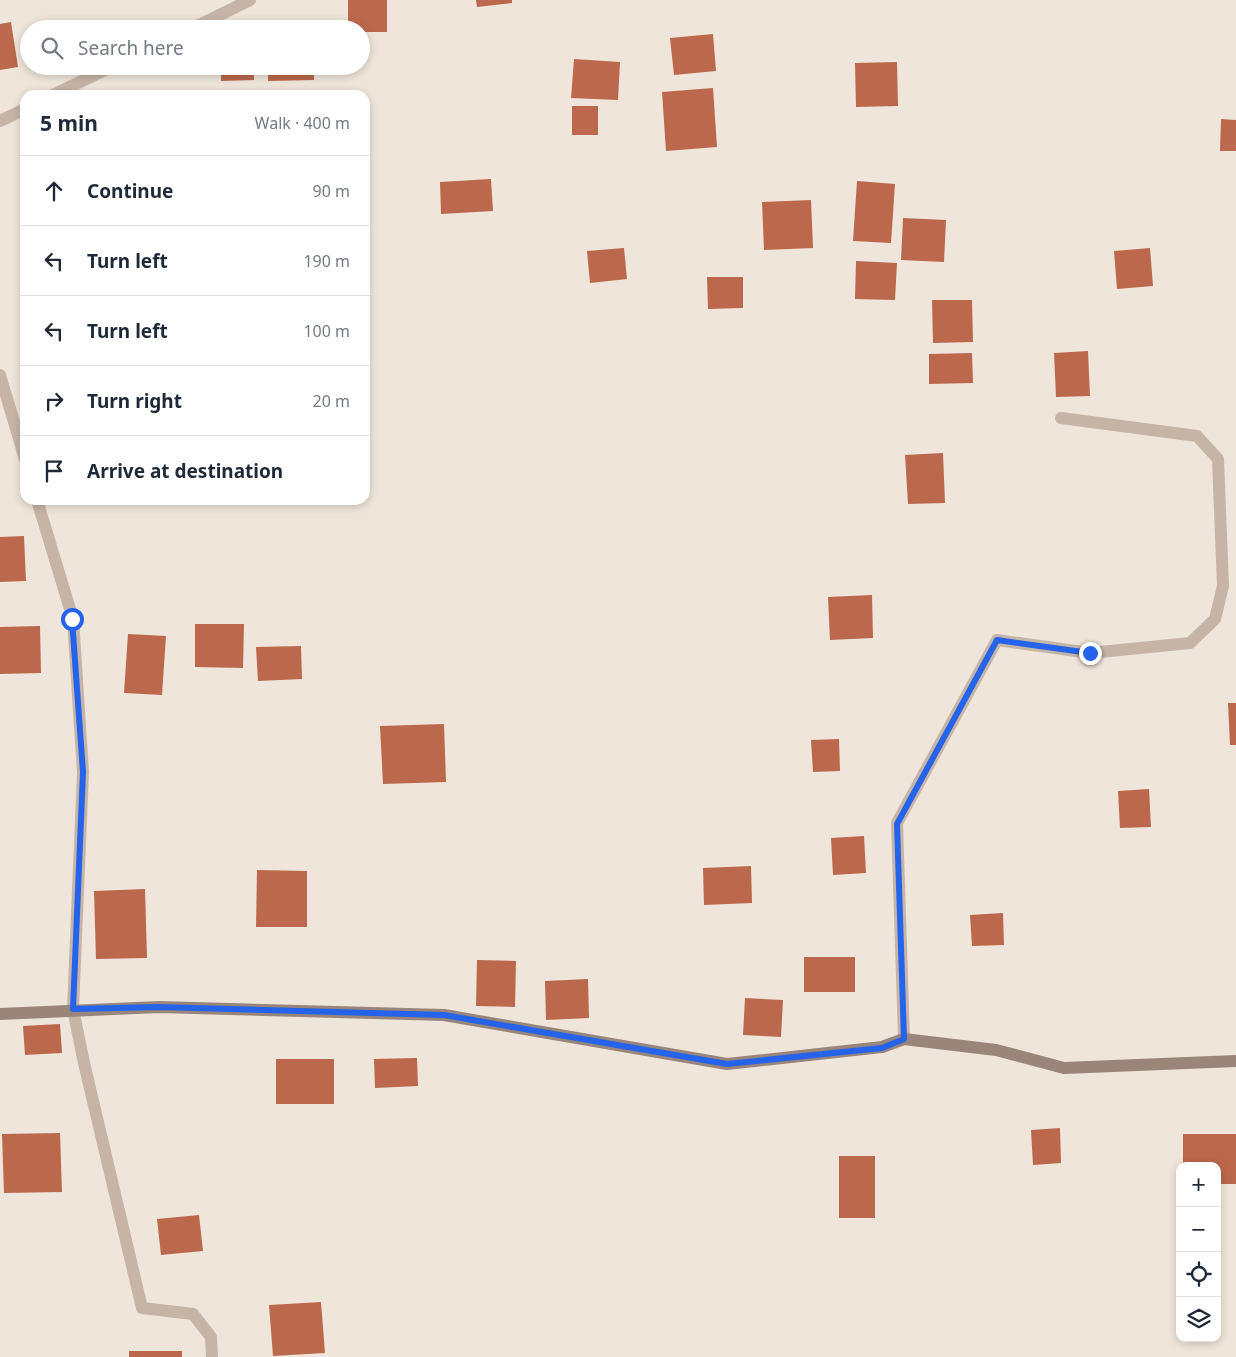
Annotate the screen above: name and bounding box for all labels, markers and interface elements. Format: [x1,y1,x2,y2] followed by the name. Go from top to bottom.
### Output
[20,20,370,75] search box
[38,34,66,62] icon: search
[78,35,184,61] text: Search here
[40,109,98,137] text: 5 min
[255,112,350,134] text: Walk · 400 m
[40,177,68,205] icon: ahead
[87,178,173,204] text: Continue
[313,180,350,202] text: 90 m
[40,247,68,275] icon: left
[87,248,168,274] text: Turn left
[303,250,350,272] text: 190 m
[40,317,68,345] icon: left
[87,318,168,344] text: Turn left
[303,320,350,342] text: 100 m
[40,387,68,415] icon: right
[87,388,182,414] text: Turn right
[313,390,350,412] text: 20 m
[40,457,68,485] icon: arrive
[87,458,283,484] text: Arrive at destination
[61,608,84,631] route start
[1079,642,1102,665] route end
[1176,1162,1221,1342] map controls
[1176,1162,1221,1207] button: +
[1176,1207,1221,1252] button: −
[1176,1252,1221,1297] button: locate
[1176,1297,1221,1342] button: layers

